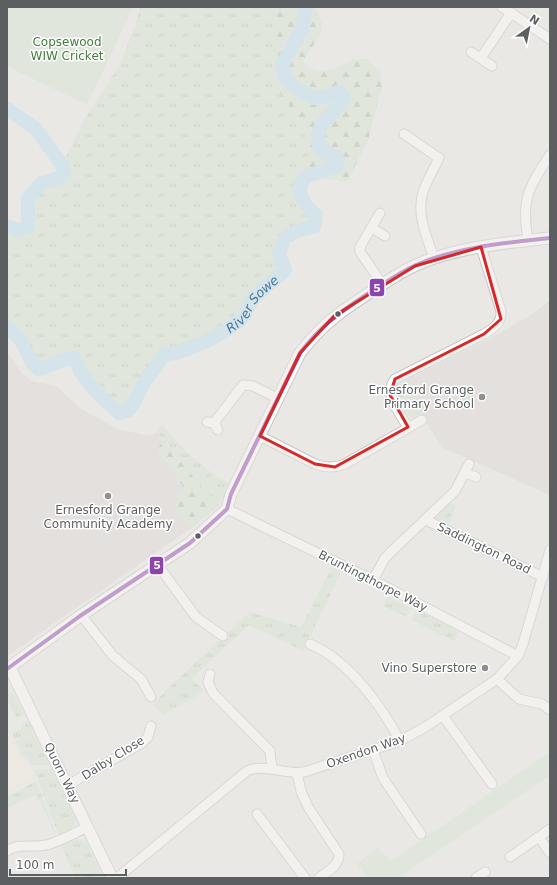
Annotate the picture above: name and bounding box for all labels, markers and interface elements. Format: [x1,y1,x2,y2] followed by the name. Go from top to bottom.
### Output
[509,8,549,48] north arrow
[527,12,542,28] text: N
[31,35,104,63] park label: Copsewood WIW Cricket
[223,272,282,336] water label: River Sowe
[369,278,385,297] line badge: 5
[373,282,381,295] text: 5
[333,309,343,319] unlabelled marker
[369,383,474,411] place label: Ernesford Grange Primary School
[477,392,487,402] marker: Ernesford Grange Primary School
[103,491,113,501] marker: Ernesford Grange Community Academy
[43,503,173,531] place label: Ernesford Grange Community Academy
[435,519,533,577] street label: Saddington Road
[193,531,203,541] unlabelled marker
[316,547,430,615] street label: Bruntingthorpe Way
[149,556,164,575] line badge: 5
[153,559,161,572] text: 5
[381,661,477,675] place label: Vino Superstore
[480,663,490,673] marker: Vino Superstore
[324,731,408,771] street label: Oxendon Way
[79,733,147,783] street label: Dalby Close
[41,740,83,806] street label: Quorn Way
[10,851,126,877] scale bar
[16,858,54,872] text: 100 m

